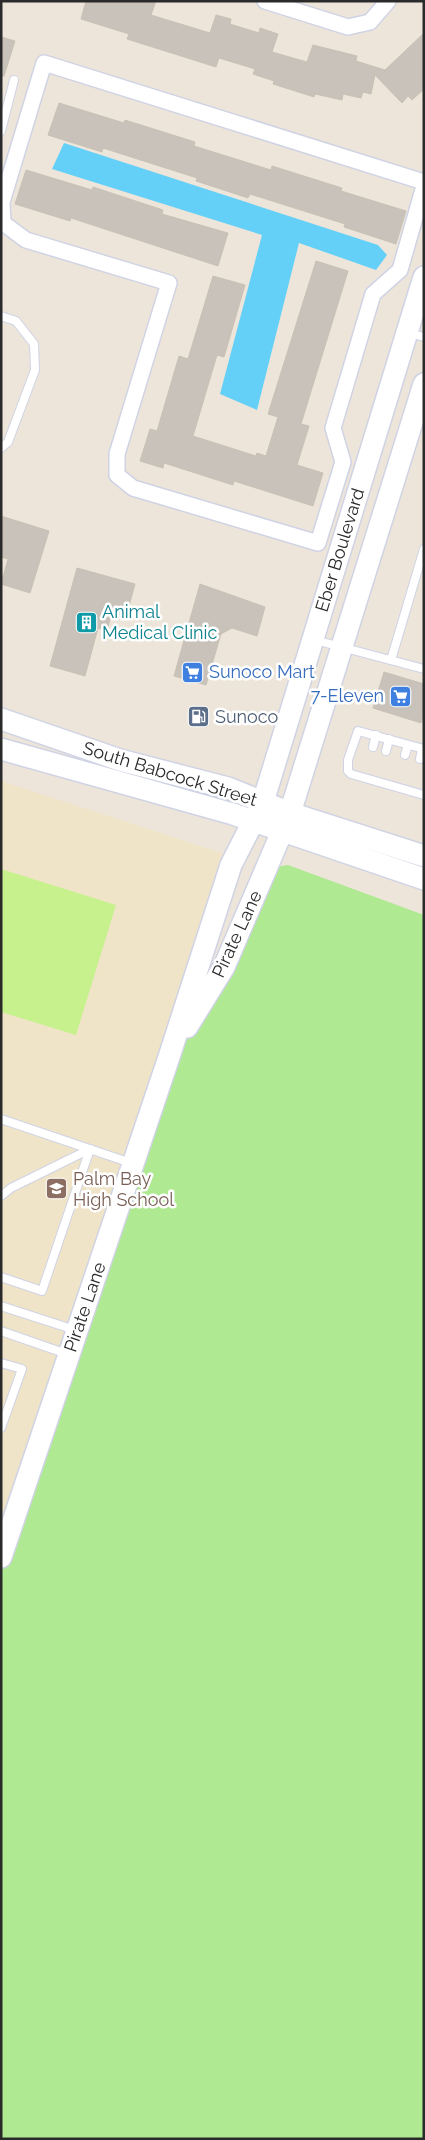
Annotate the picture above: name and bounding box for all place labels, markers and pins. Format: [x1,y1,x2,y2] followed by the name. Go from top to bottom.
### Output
[102,601,218,643] place label: Animal Medical Clinic
[74,610,98,634] building icon: Animal Medical Clinic
[181,660,205,684] supermarket icon: Sunoco Mart
[209,661,315,682] place label: Sunoco Mart
[388,684,412,708] supermarket icon: 7-Eleven
[311,685,384,706] place label: 7-Eleven
[187,705,211,729] fuel station icon: Sunoco
[215,706,279,727] place label: Sunoco
[73,1168,174,1210] place label: Palm Bay High School
[45,1177,69,1201] school or university icon: Palm Bay High School

